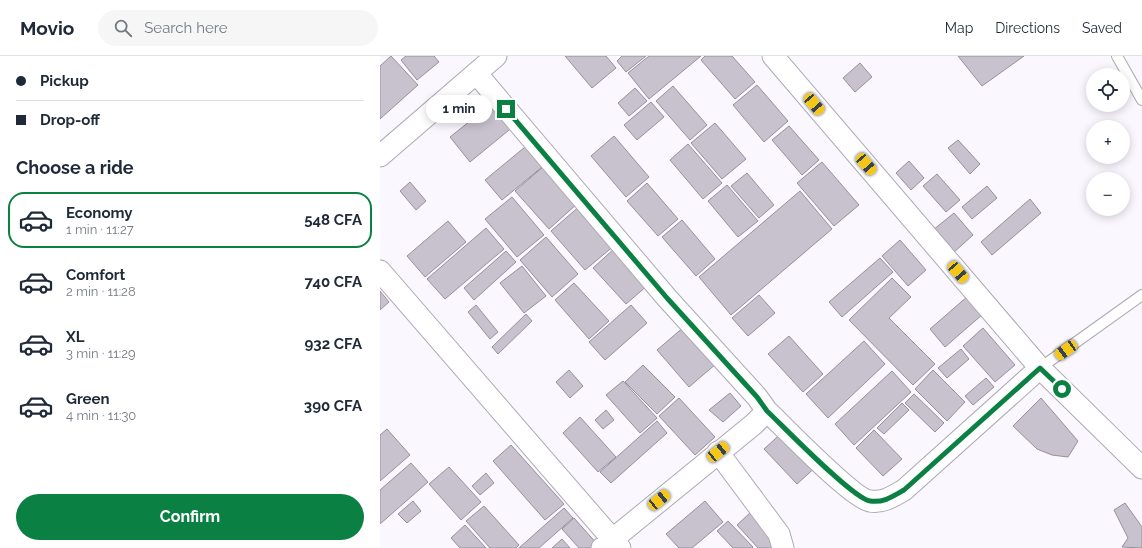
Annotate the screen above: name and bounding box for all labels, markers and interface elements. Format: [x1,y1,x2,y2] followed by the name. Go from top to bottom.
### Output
[98,10,378,46] search box
[20,17,74,39] text: Movio
[112,17,134,39] icon: search
[144,19,228,37] text: Search here
[945,20,973,36] text: Map
[995,20,1060,36] text: Directions
[1082,20,1122,36] text: Saved
[1086,68,1130,216] map controls
[1086,68,1130,112] button: locate
[40,72,89,90] text: Pickup
[802,91,826,117] car
[426,95,492,123] callout: 1 min
[497,100,515,118] route end
[443,101,475,116] text: 1 min
[40,111,100,129] text: Drop-off
[1086,120,1130,164] button: +
[854,151,878,177] car
[16,157,134,178] text: Choose a ride
[1086,172,1130,216] button: −
[18,202,54,238] icon: car
[66,204,133,222] text: Economy
[304,211,362,229] text: 548 CFA
[66,222,134,237] text: 1 min · 11:27
[946,259,970,285] car
[18,264,54,300] icon: car
[66,266,125,284] text: Comfort
[305,273,362,291] text: 740 CFA
[66,284,136,299] text: 2 min · 11:28
[18,326,54,362] icon: car
[66,328,84,346] text: XL
[305,335,362,353] text: 932 CFA
[1053,338,1079,362] car
[66,346,136,361] text: 3 min · 11:29
[1053,380,1071,398] route start
[18,388,54,424] icon: car
[66,390,110,408] text: Green
[304,397,362,415] text: 390 CFA
[66,408,136,423] text: 4 min · 11:30
[705,440,731,464] car
[646,488,672,512] car
[16,494,364,540] button: Confirm

